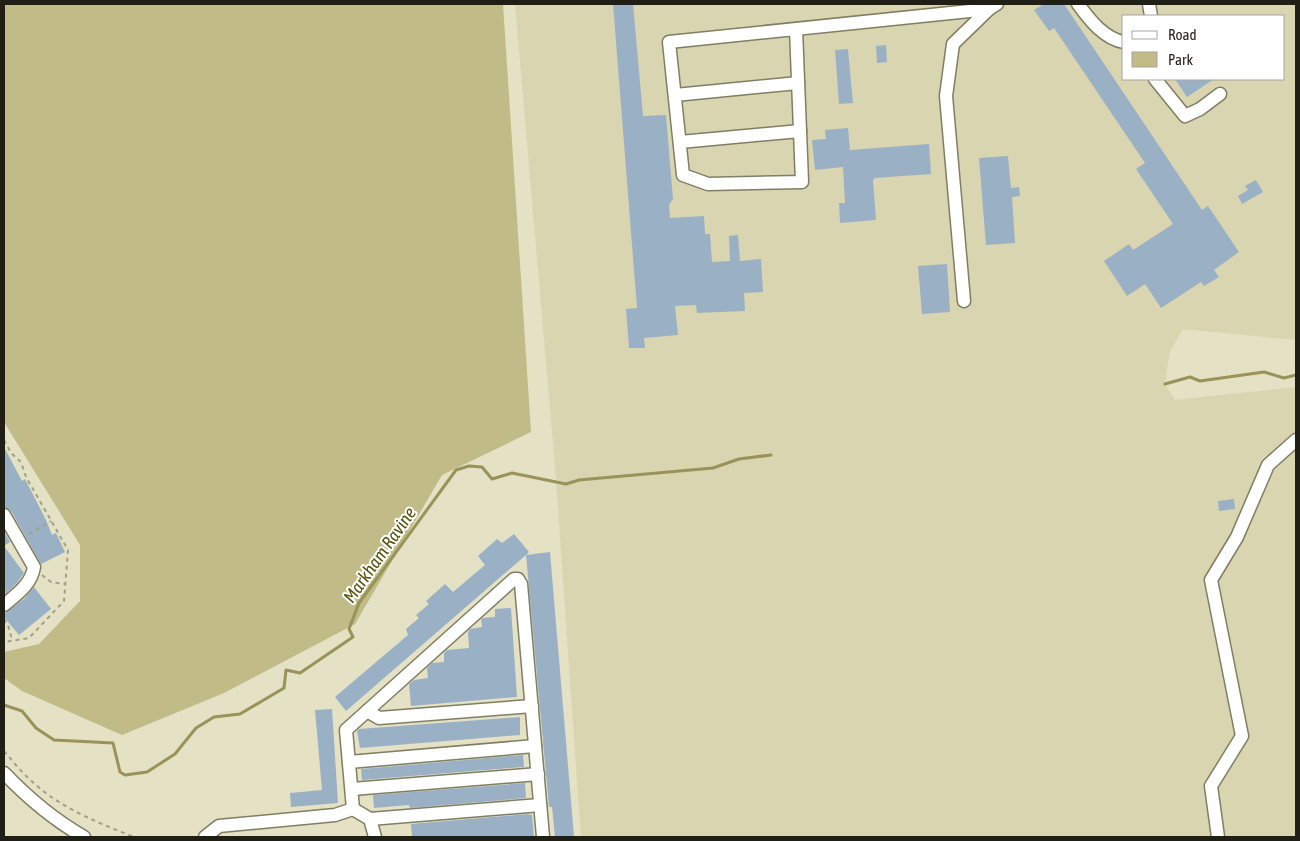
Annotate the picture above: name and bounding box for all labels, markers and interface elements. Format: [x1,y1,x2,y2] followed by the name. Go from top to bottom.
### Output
[1122,15,1285,80] legend
[1168,26,1197,43] text: Road
[1168,51,1193,68] text: Park
[339,503,420,607] water label: Markham Ravine

